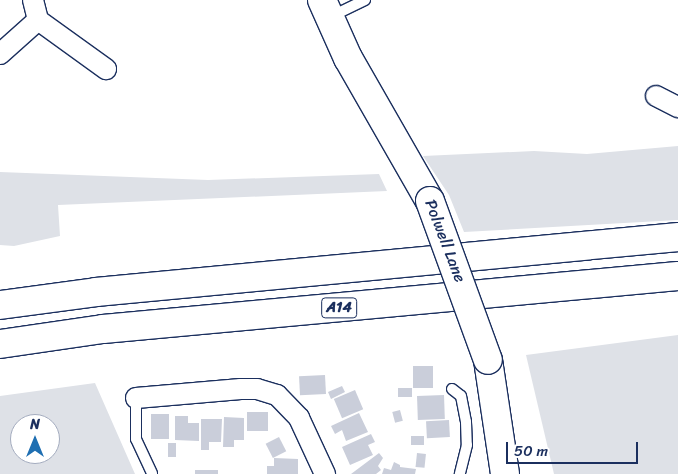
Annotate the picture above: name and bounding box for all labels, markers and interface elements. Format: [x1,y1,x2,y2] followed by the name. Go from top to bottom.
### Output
[420,197,470,285] street label: Polwell Lane
[320,296,358,320] road number: A14
[30,412,40,437] text: N
[10,414,60,464] north arrow
[508,432,640,464] scale bar
[514,438,548,464] text: 50 m

